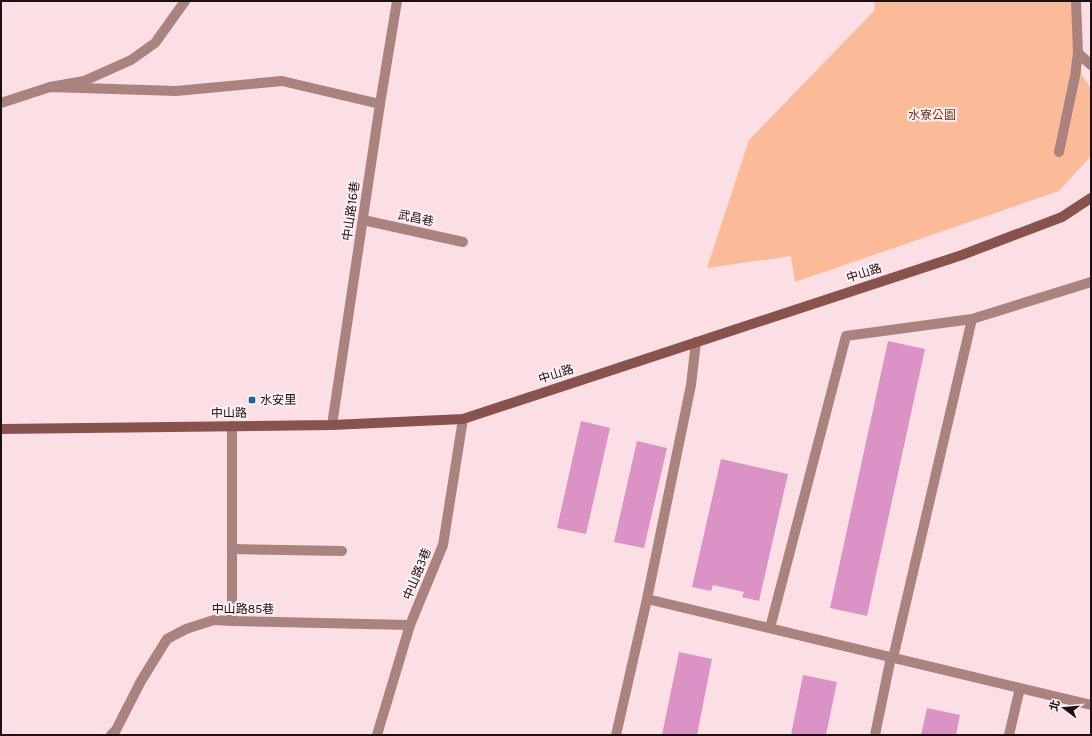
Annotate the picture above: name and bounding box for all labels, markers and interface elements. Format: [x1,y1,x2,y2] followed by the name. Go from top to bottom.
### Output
[908,108,956,122] park label: 水寮公園
[340,180,362,242] street label: 中山路16巷
[397,207,435,229] street label: 武昌巷
[845,261,883,285] street label: 中山路
[537,362,575,386] street label: 中山路
[260,393,296,407] place label: 水安里
[247,395,257,405] marker: 水安里
[211,406,247,420] street label: 中山路
[400,546,434,602] street label: 中山路3巷
[212,602,274,616] street label: 中山路85巷
[1044,688,1084,728] north arrow
[1047,698,1063,712] text: 北

